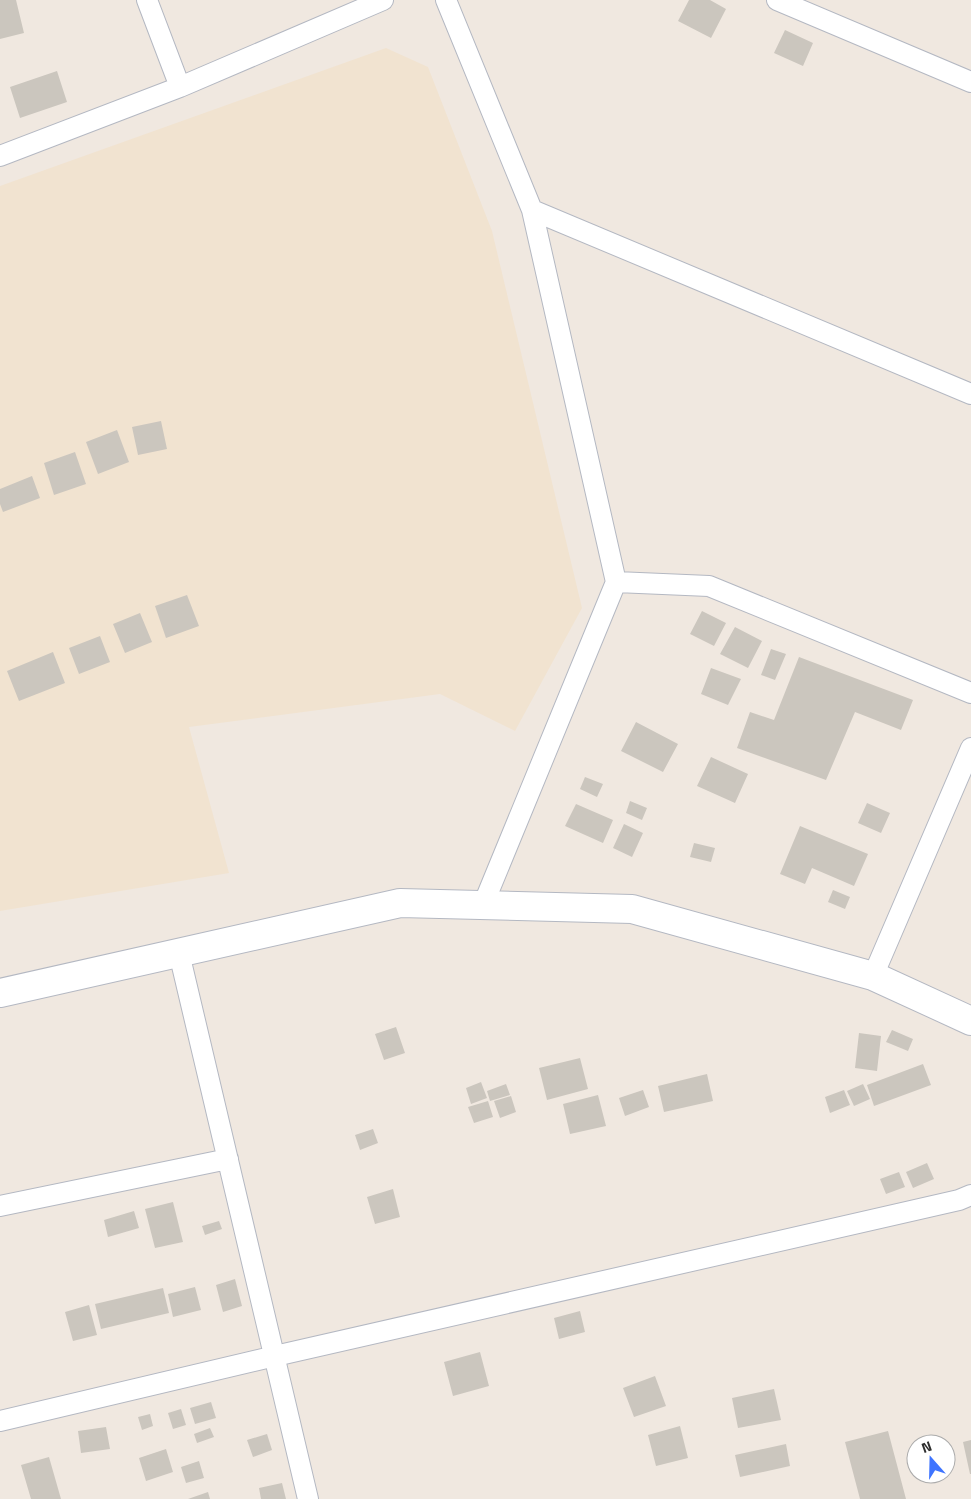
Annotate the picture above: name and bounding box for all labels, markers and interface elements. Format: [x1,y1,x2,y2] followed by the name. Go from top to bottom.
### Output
[906,1434,956,1484] north arrow
[918,1435,935,1458] text: N

